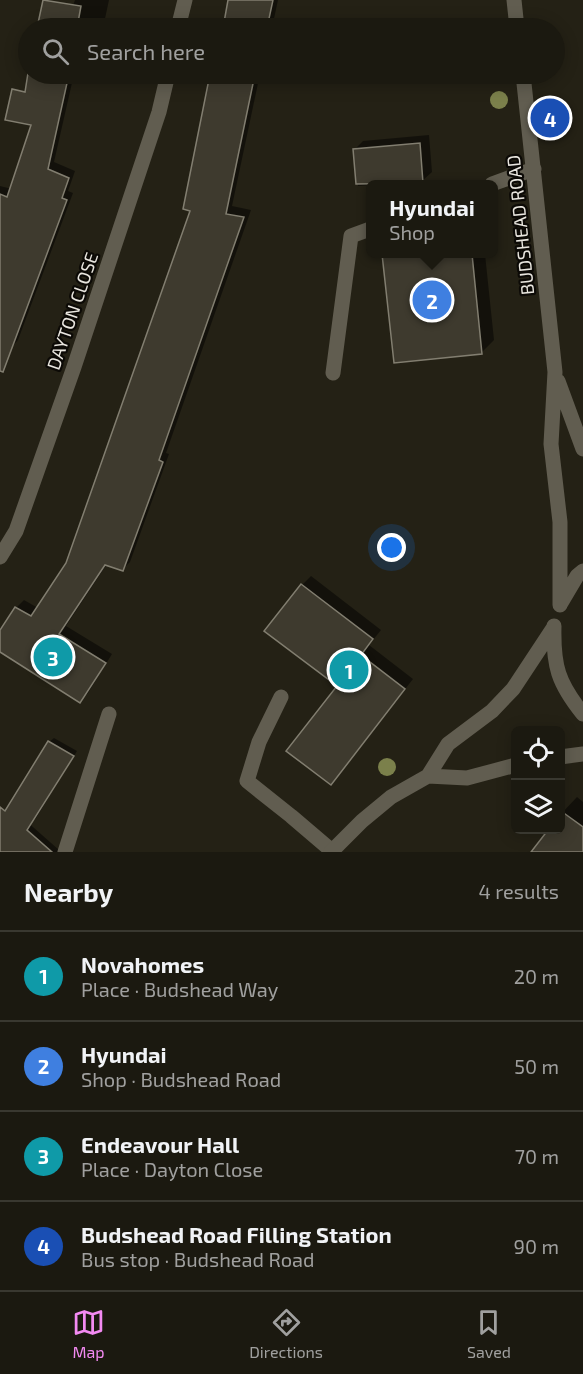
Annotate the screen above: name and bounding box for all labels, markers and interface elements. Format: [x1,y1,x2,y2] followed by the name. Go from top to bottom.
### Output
[18,18,565,84] search box
[39,35,72,68] icon: search
[87,38,205,64] text: Search here
[530,96,570,140] pin: 4
[502,154,538,296] street label: BUDSHEAD ROAD
[366,180,498,258] popup
[389,194,475,220] text: Hyundai
[389,220,435,244] text: Shop
[42,249,102,373] street label: DAYTON CLOSE
[412,278,452,322] pin: 2
[377,533,406,562] your location
[34,634,72,680] pin: 3
[330,648,368,692] pin: 1
[511,726,565,834] map controls
[511,726,565,780] button: locate
[511,780,565,834] button: layers
[24,876,113,907] text: Nearby
[479,879,559,903] text: 4 results
[81,951,204,977] text: Novahomes
[39,964,48,988] text: 1
[514,964,559,988] text: 20 m
[81,977,278,1001] text: Place · Budshead Way
[81,1041,167,1067] text: Hyundai
[38,1054,49,1078] text: 2
[514,1054,559,1078] text: 50 m
[81,1067,281,1091] text: Shop · Budshead Road
[81,1131,239,1157] text: Endeavour Hall
[38,1144,49,1168] text: 3
[515,1144,559,1168] text: 70 m
[81,1157,263,1181] text: Place · Dayton Close
[81,1221,392,1247] text: Budshead Road Filling Station
[37,1234,50,1258] text: 4
[514,1234,559,1258] text: 90 m
[81,1247,315,1271] text: Bus stop · Budshead Road
[72,1306,105,1361] tab: Map
[249,1306,323,1361] tab: Directions
[467,1306,511,1361] tab: Saved

